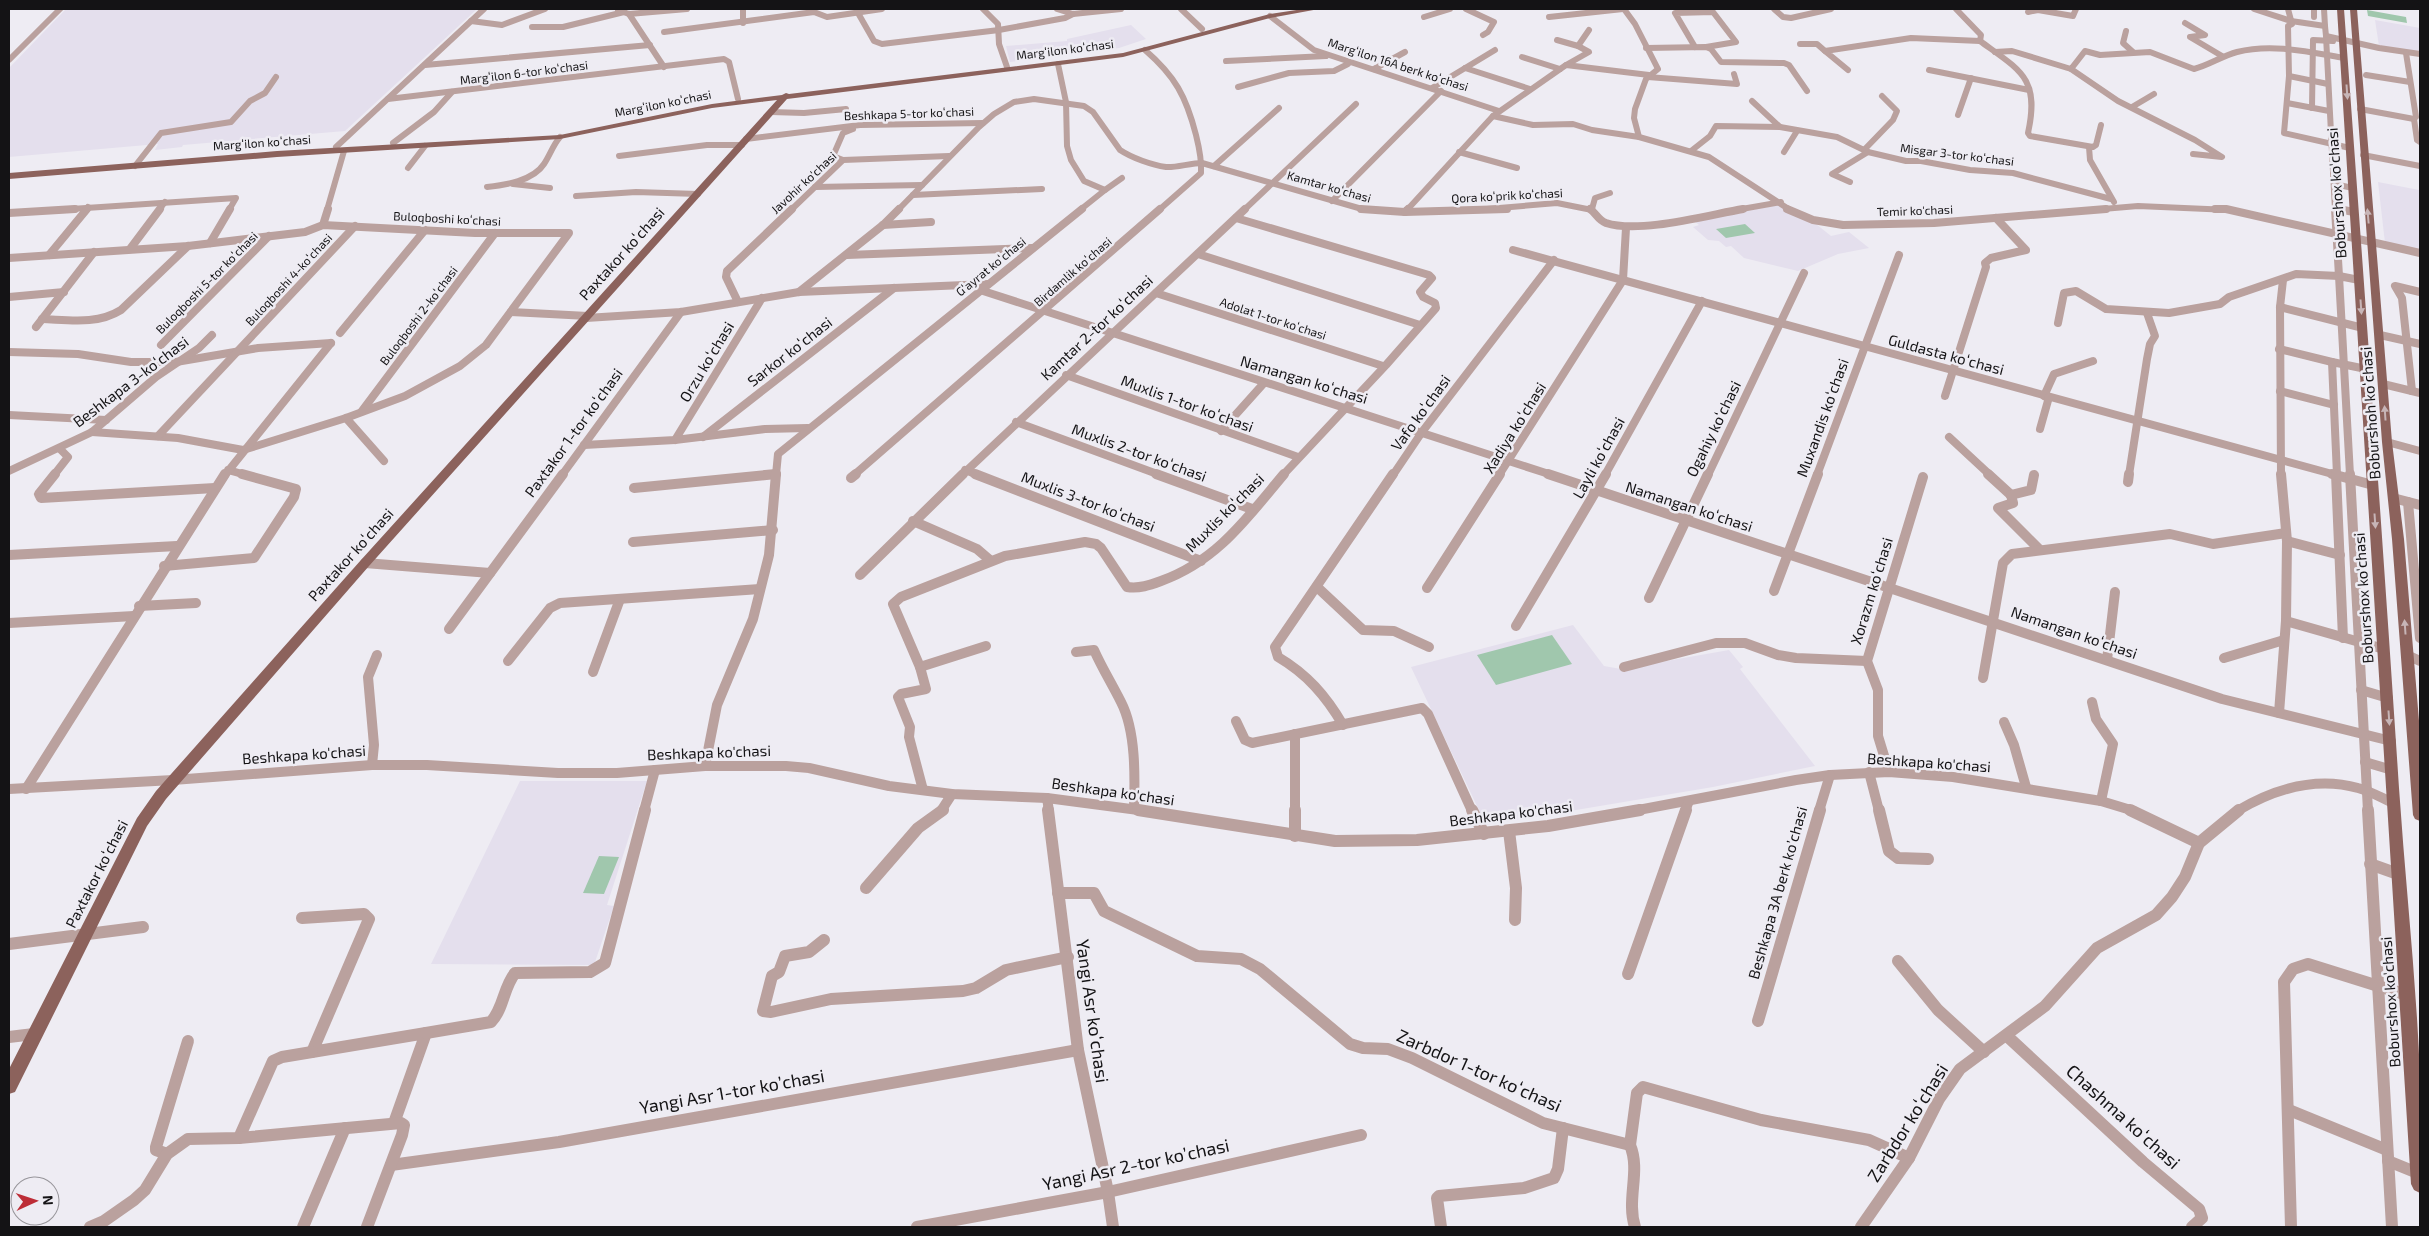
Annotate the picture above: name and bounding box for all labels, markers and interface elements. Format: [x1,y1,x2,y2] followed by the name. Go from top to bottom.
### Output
[1326,35,1470,93] street label: Margʻilon 16А berk koʻchasi
[1015,36,1115,62] street label: Margʻilon koʻchasi
[459,57,589,87] street label: Margʻilon 6-tor koʻchasi
[2343,85,2351,101] one-way arrow
[613,87,712,119] street label: Margʻilon koʻchasi
[844,104,974,122] street label: Beshkapa 5-tor koʻchasi
[2322,127,2350,259] street label: Boburshox ko'chasi
[212,132,311,152] street label: Margʻilon koʻchasi
[1899,140,2015,168] street label: Misgar 3-tor koʻchasi
[768,148,839,216] street label: Javohir ko'chasi
[1286,167,1373,205] street label: Kamtar koʻchasi
[1451,185,1563,206] street label: Qora koʻprik koʻchasi
[1877,202,1953,218] street label: Temir ko'chasi
[575,203,668,304] street label: Paxtakor koʻchasi
[393,208,501,228] street label: Buloqboshi koʻchasi
[2364,208,2372,224] one-way arrow
[152,228,260,336] street label: Buloqboshi 5-tor koʻchasi
[242,230,335,328] street label: Buloqboshi 4-koʻchasi
[953,234,1028,299] street label: Gʻayrat koʻchasi
[1031,234,1114,309] street label: Birdamlik koʻchasi
[377,263,460,368] street label: Buloqboshi 2-koʻchasi
[1037,271,1156,384] street label: Kamtar 2-tor koʻchasi
[1218,294,1328,342] street label: Adolat 1-tor koʻchasi
[2357,299,2365,315] one-way arrow
[743,313,835,390] street label: Sarkor koʻchasi
[675,318,737,405] street label: Orzu koʻchasi
[1886,330,2006,378] street label: Guldasta koʻchasi
[69,332,192,430] street label: Beshkapa 3-koʻchasi
[2356,346,2384,480] street label: Boburshoh koʻchasi
[1238,351,1370,407] street label: Namangan koʻchasi
[1792,356,1852,479] street label: Muxandis koʻchasi
[520,365,626,500] street label: Paxtakor 1-tor koʻchasi
[1119,371,1256,435] street label: Muxlis 1-tor koʻchasi
[1387,371,1454,454] street label: Vafo koʻchasi
[1682,377,1744,480] street label: Ogahiy koʻchasi
[1479,379,1549,476] street label: Xadiya koʻchasi
[2381,405,2389,421] one-way arrow
[1568,414,1628,501] street label: Layli koʻchasi
[1070,419,1209,485] street label: Muxlis 2-tor koʻchasi
[1019,467,1158,535] street label: Muxlis 3-tor koʻchasi
[1181,469,1267,555] street label: Muxlis koʻchasi
[1624,477,1755,535] street label: Namangan koʻchasi
[304,504,397,605] street label: Paxtakor koʻchasi
[2372,513,2380,529] one-way arrow
[2349,532,2377,664] street label: Boburshox ko'chasi
[1846,535,1896,646] street label: Xorazm koʻchasi
[2009,602,2140,662] street label: Namangan koʻchasi
[2400,619,2408,635] one-way arrow
[2386,711,2394,727] one-way arrow
[241,741,366,767] street label: Beshkapa ko'chasi
[647,741,771,763] street label: Beshkapa ko'chasi
[1867,749,1992,775] street label: Beshkapa ko'chasi
[1050,773,1176,809] street label: Beshkapa ko'chasi
[1448,797,1574,829] street label: Beshkapa ko'chasi
[1744,804,1810,981] street label: Beshkapa 3A berk koʼchasi
[61,817,131,931] street label: Paxtakor koʻchasi
[2376,936,2404,1068] street label: Boburshox ko'chasi
[1072,938,1114,1084] street label: Yangi Asr koʻchasi
[1394,1024,1565,1116] street label: Zarbdor 1-tor koʻchasi
[1862,1059,1952,1186] street label: Zarbdor koʻchasi
[2062,1059,2185,1173] street label: Chashma koʻchasi
[638,1064,826,1118] street label: Yangi Asr 1-tor koʼchasi
[1040,1133,1231,1195] street label: Yangi Asr 2-tor koʼchasi
[10,1176,60,1226] north arrow
[40,1195,57,1206] text: N

